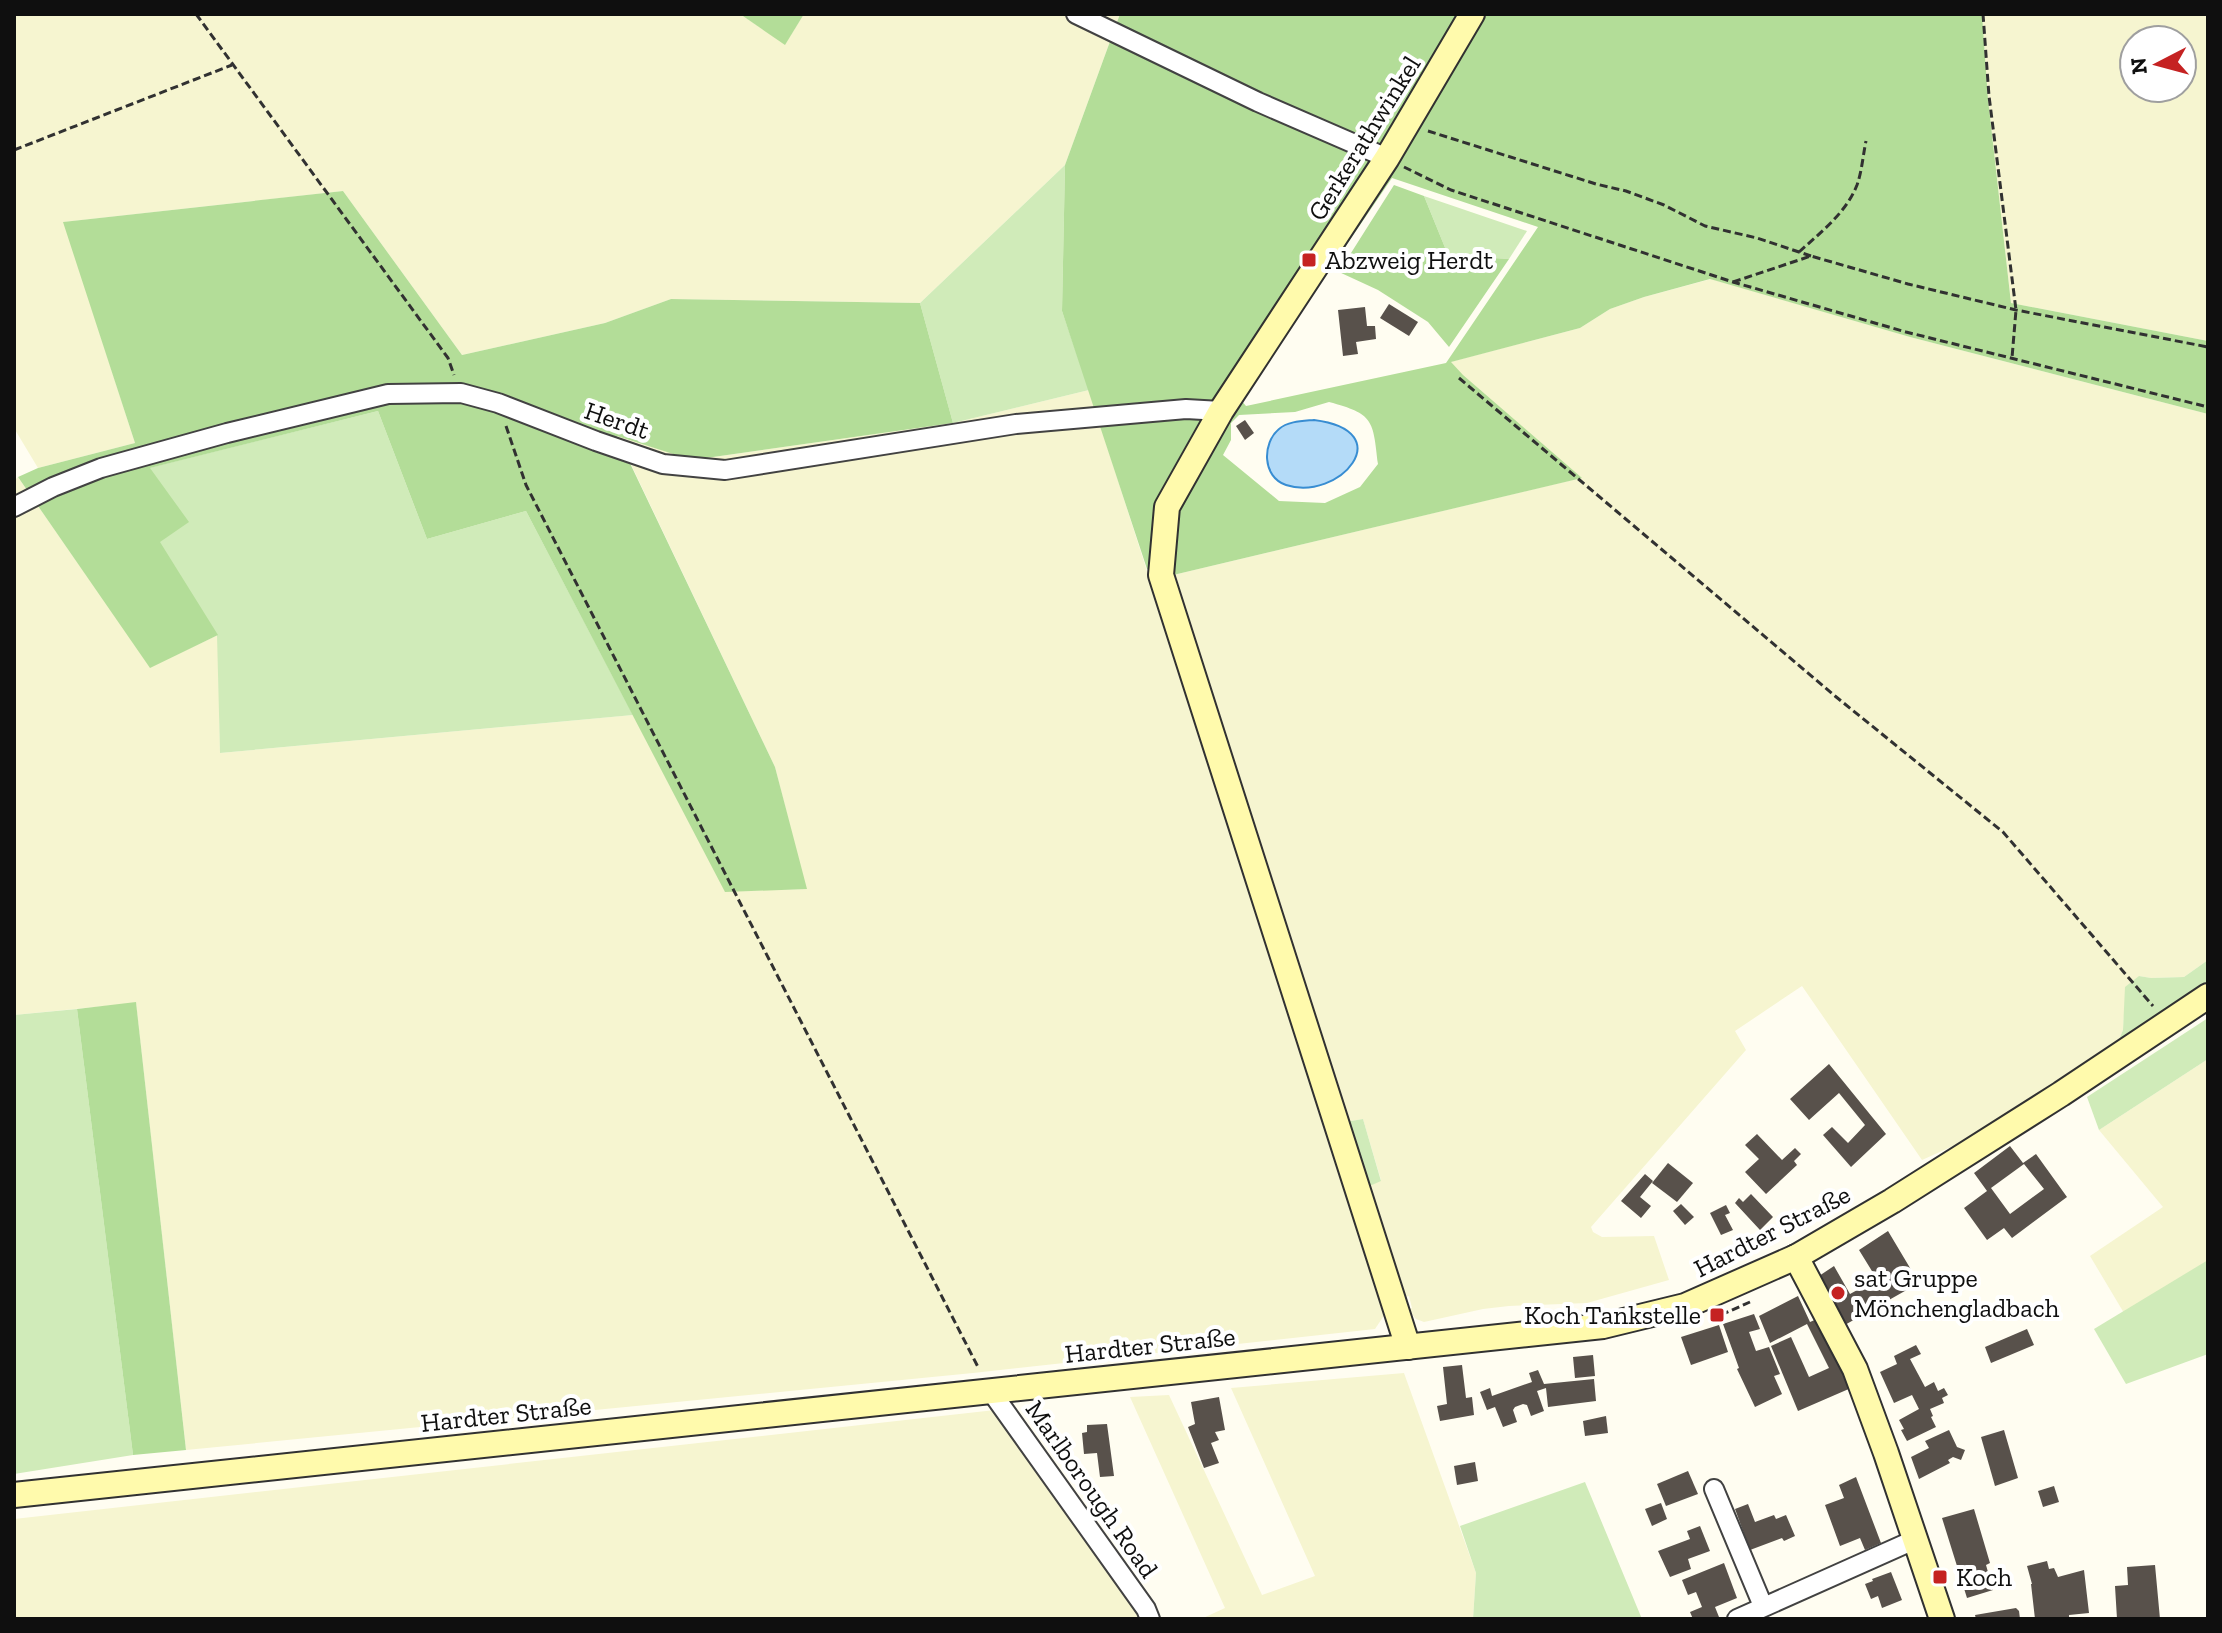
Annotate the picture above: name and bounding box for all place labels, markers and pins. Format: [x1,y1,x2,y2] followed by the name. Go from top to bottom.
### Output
[1325,244,1493,276] place label: Abzweig Herdt
[1300,251,1318,269] marker: Abzweig Herdt
[1854,1262,2060,1324] place label: sat Gruppe Mönchengladbach
[1829,1284,1847,1302] marker: sat Gruppe Mönchengladbach
[1524,1299,1701,1331] place label: Koch Tankstelle
[1708,1306,1726,1324] marker: Koch Tankstelle
[1956,1561,2013,1593] place label: Koch
[1931,1568,1949,1586] marker: Koch

